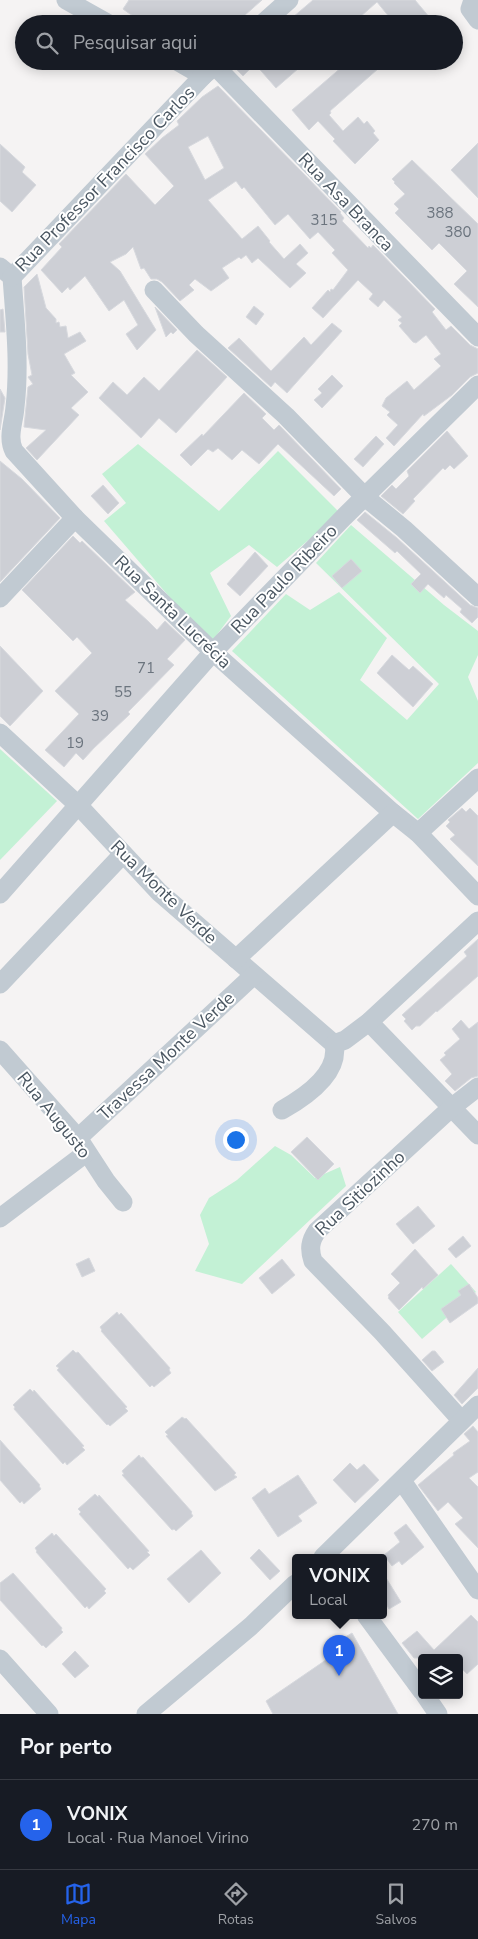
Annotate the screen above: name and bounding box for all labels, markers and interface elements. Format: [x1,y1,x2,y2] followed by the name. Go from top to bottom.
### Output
[15,15,463,70] search box
[33,29,61,57] icon: search
[73,30,197,56] text: Pesquisar aqui
[10,81,200,277] street label: Rua Professor Francisco Carlos
[293,148,399,256] street label: Rua Asa Branca
[426,203,454,223] house number: 388
[310,210,338,230] house number: 315
[444,222,472,242] house number: 380
[225,519,343,639] street label: Rua Paulo Ribeiro
[109,550,237,674] street label: Rua Santa Lucrécia
[137,658,155,678] house number: 71
[114,682,132,702] house number: 55
[91,706,109,726] house number: 39
[66,733,84,753] house number: 19
[105,835,223,949] street label: Rua Monte Verde
[92,986,240,1126] street label: Travessa Monte Verde
[12,1067,96,1163] street label: Rua Augusto
[223,1127,249,1153] your location
[310,1145,410,1241] street label: Rua Sitiozinho
[292,1554,387,1619] popup
[309,1563,370,1589] text: VONIX
[309,1589,347,1611] text: Local
[323,1635,355,1676] pin: 1
[418,1654,463,1699] map controls
[418,1654,463,1699] button: layers
[20,1733,112,1761] text: Por perto
[67,1801,127,1827] text: VONIX
[31,1814,41,1836] text: 1
[411,1814,458,1836] text: 270 m
[67,1827,249,1849] text: Local · Rua Manoel Virino
[61,1880,96,1929] tab: Mapa
[218,1880,254,1929] tab: Rotas
[375,1880,417,1929] tab: Salvos

